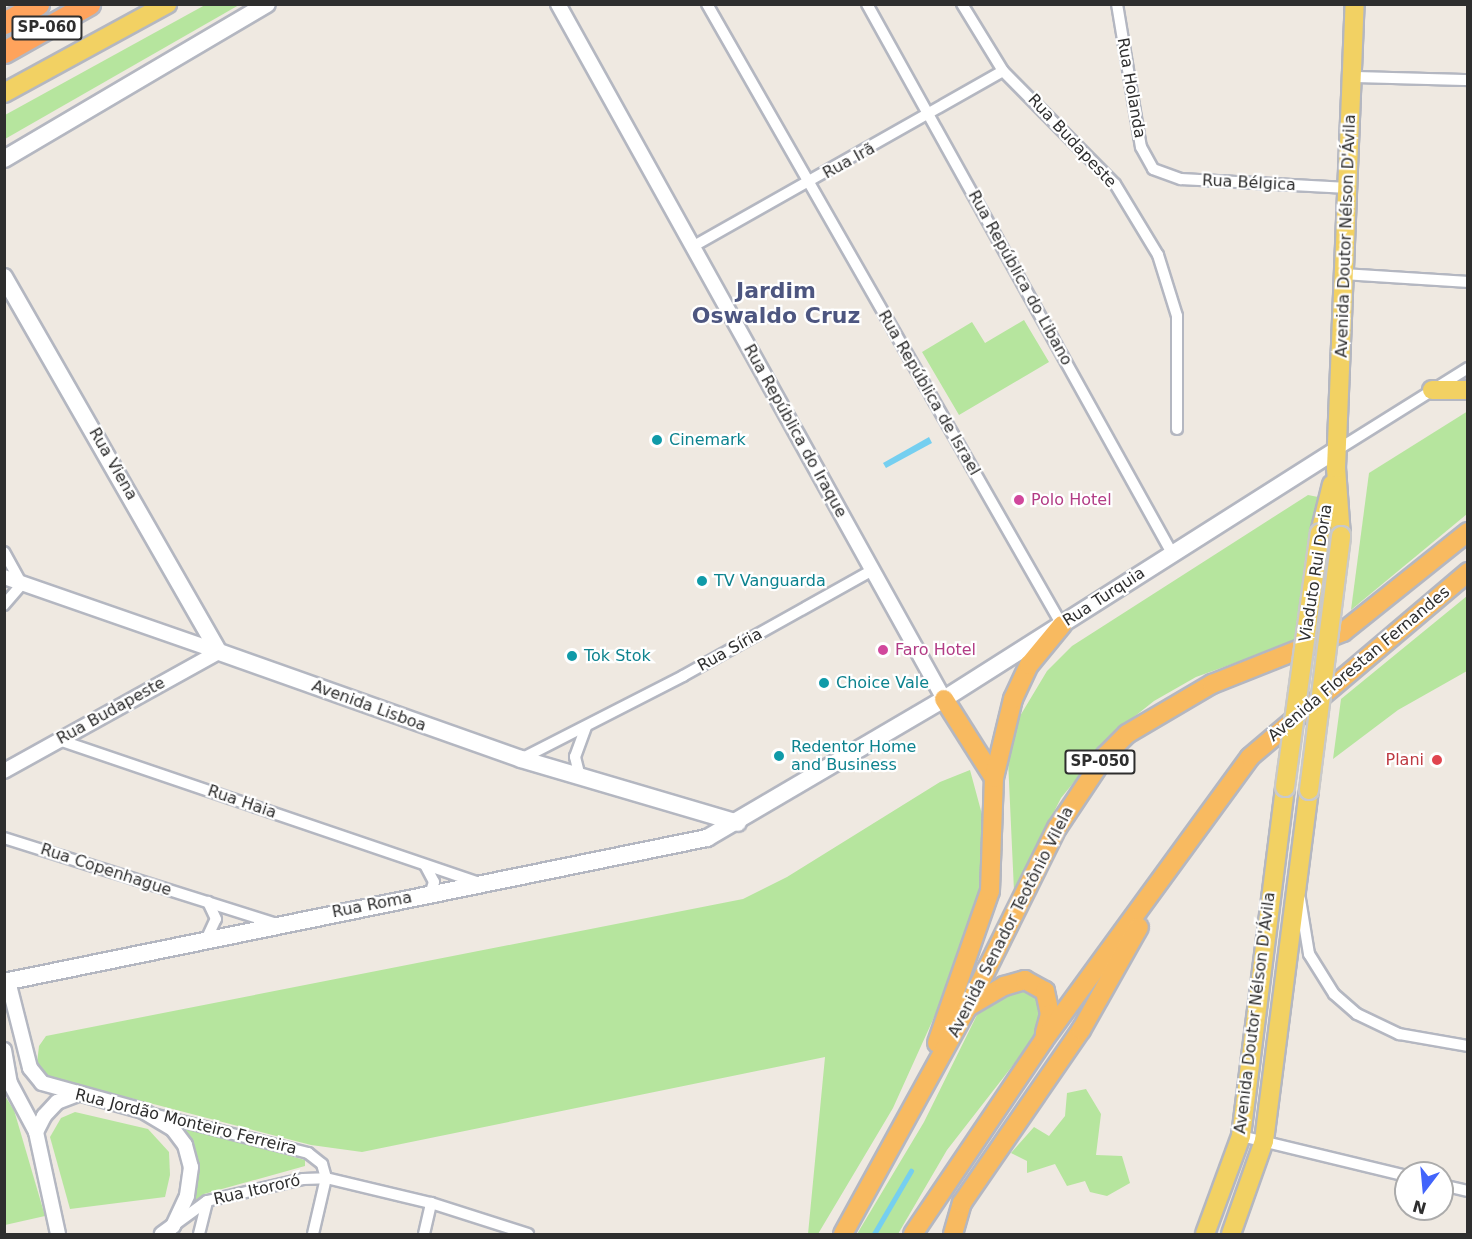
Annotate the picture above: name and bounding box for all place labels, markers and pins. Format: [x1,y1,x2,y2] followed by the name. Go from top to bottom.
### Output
[669,430,746,450] place label: Cinemark
[650,433,664,447] marker: Cinemark
[1031,490,1112,510] place label: Polo Hotel
[1012,493,1026,507] marker: Polo Hotel
[714,571,826,591] place label: TV Vanguarda
[695,574,709,588] marker: TV Vanguarda
[895,640,976,660] place label: Faro Hotel
[876,643,890,657] marker: Faro Hotel
[584,646,651,666] place label: Tok Stok
[565,649,579,663] marker: Tok Stok
[836,673,929,693] place label: Choice Vale
[817,676,831,690] marker: Choice Vale
[791,737,916,775] place label: Redentor Home and Business
[772,749,786,763] marker: Redentor Home and Business
[1386,750,1424,770] place label: Plani
[1428,751,1446,769] marker: Plani

